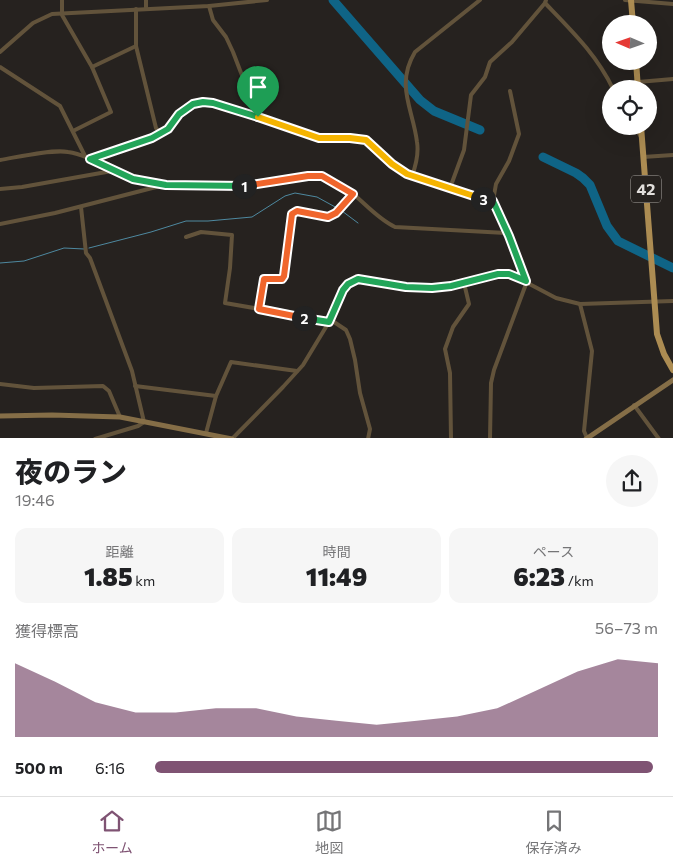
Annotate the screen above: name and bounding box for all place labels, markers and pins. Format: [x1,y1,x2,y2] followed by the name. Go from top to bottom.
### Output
[237,66,279,117] pin
[232,174,256,198] pin: 1
[470,186,496,212] pin: 3
[292,306,316,330] pin: 2

